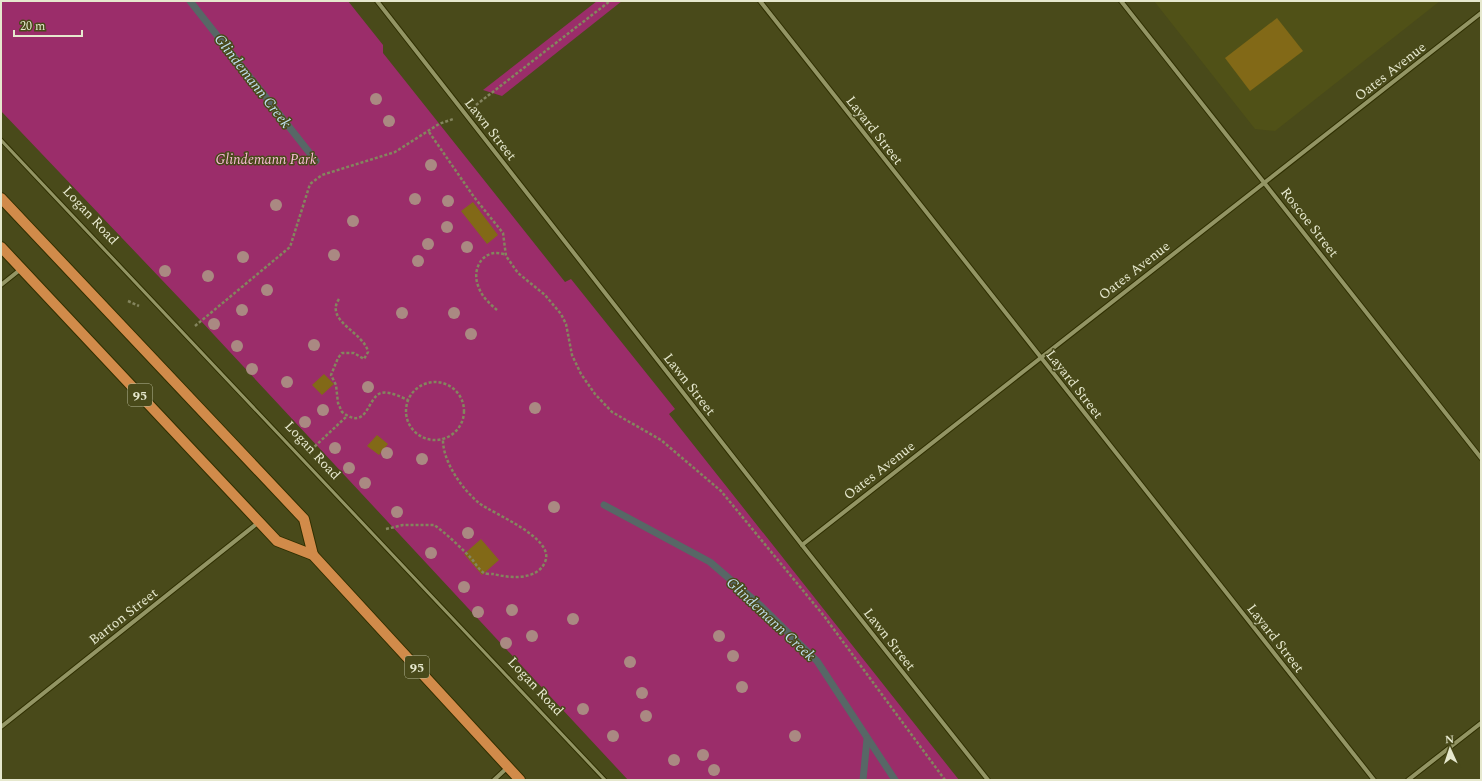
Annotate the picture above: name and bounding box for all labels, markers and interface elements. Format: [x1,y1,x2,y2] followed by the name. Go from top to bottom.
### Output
[14,12,82,38] scale bar
[20,17,45,36] text: 20 m
[208,29,297,134] water label: Glindemann Creek
[1350,37,1431,106] street label: Oates Avenue
[841,91,908,169] street label: Layard Street
[459,93,522,165] street label: Lawn Street
[216,149,317,170] park label: Glindemann Park
[58,181,124,250] street label: Logan Road
[1275,183,1344,262] street label: Roscoe Street
[1094,236,1175,305] street label: Oates Avenue
[1041,345,1108,423] street label: Layard Street
[658,348,721,420] street label: Lawn Street
[128,384,152,406] road number: 95
[280,416,346,485] street label: Logan Road
[839,436,920,505] street label: Oates Avenue
[721,572,821,667] water label: Glindemann Creek
[84,583,162,650] street label: Barton Street
[1242,599,1309,677] street label: Layard Street
[858,603,921,675] street label: Lawn Street
[503,652,569,721] street label: Logan Road
[405,656,429,678] road number: 95
[1430,729,1470,769] north arrow
[1445,731,1454,748] text: N

